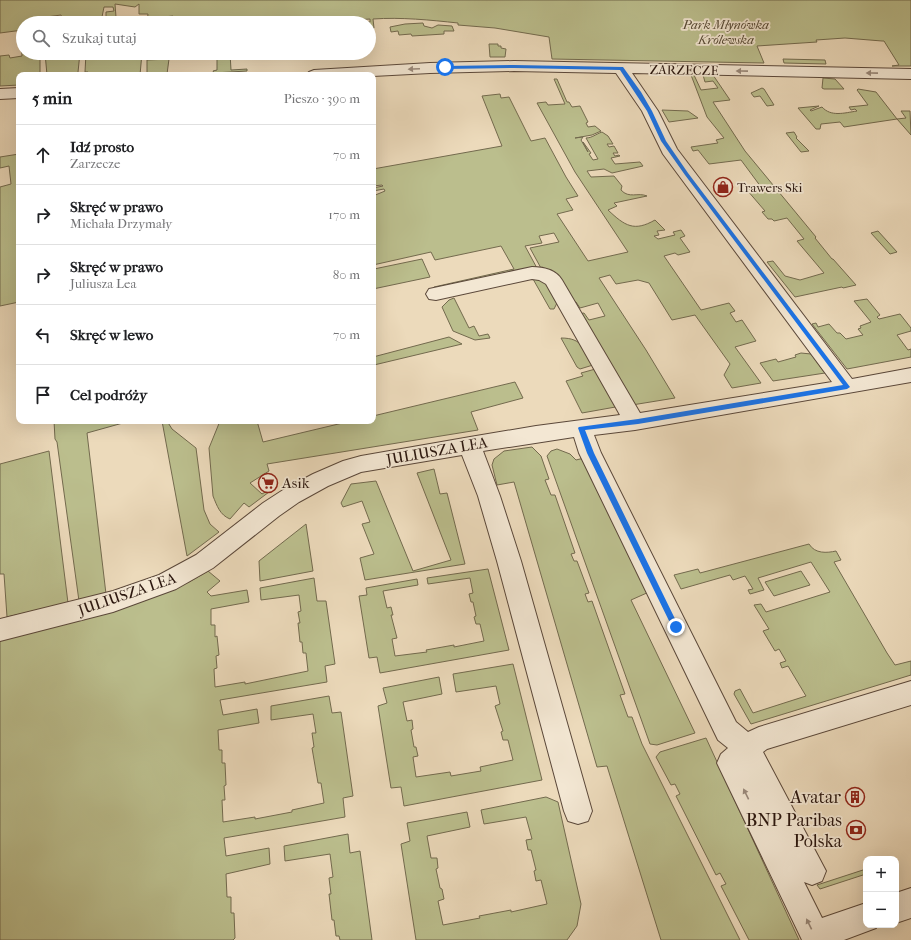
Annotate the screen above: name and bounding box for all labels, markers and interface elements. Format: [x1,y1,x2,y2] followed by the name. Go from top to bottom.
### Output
[16,16,376,60] search box
[682,17,769,47] park label: Park Młynówka Królewska
[30,27,52,49] icon: search
[62,29,136,47] text: Szukaj tutaj
[436,58,454,76] route start
[649,62,719,78] street label: ZARZECZE
[408,65,420,72] one-way arrow
[735,68,748,74] one-way arrow
[865,70,878,76] one-way arrow
[32,88,72,108] text: 5 min
[284,91,360,106] text: Pieszo · 390 m
[70,138,134,156] text: Idź prosto
[32,144,54,166] icon: ahead
[333,147,360,162] text: 70 m
[70,156,120,171] text: Zarzecze
[712,176,734,198] shop icon: Trawers Ski
[737,180,803,195] place label: Trawers Ski
[70,198,163,216] text: Skręć w prawo
[32,204,54,226] icon: right
[328,207,360,222] text: 170 m
[70,216,172,231] text: Michała Drzymały
[70,258,163,276] text: Skręć w prawo
[32,264,54,286] icon: right
[333,267,360,282] text: 80 m
[70,276,136,291] text: Juliusza Lea
[32,324,54,346] icon: left
[70,326,153,344] text: Skręć w lewo
[333,327,360,342] text: 70 m
[32,384,54,406] icon: arrive
[70,386,147,404] text: Cel podróży
[384,433,489,469] street label: JULIUSZA LEA
[257,472,279,494] supermarket icon: Asik
[281,474,310,492] place label: Asik
[75,569,179,620] street label: JULIUSZA LEA
[667,618,685,636] route end
[844,786,866,808] building icon: Avatar
[789,787,841,808] place label: Avatar
[742,789,749,800] one-way arrow
[746,810,843,852] place label: BNP Paribas Polska
[845,819,867,841] bank icon: BNP Paribas Polska
[863,856,899,928] map controls
[863,856,899,892] button: +
[863,892,899,928] button: −
[806,918,812,929] one-way arrow

